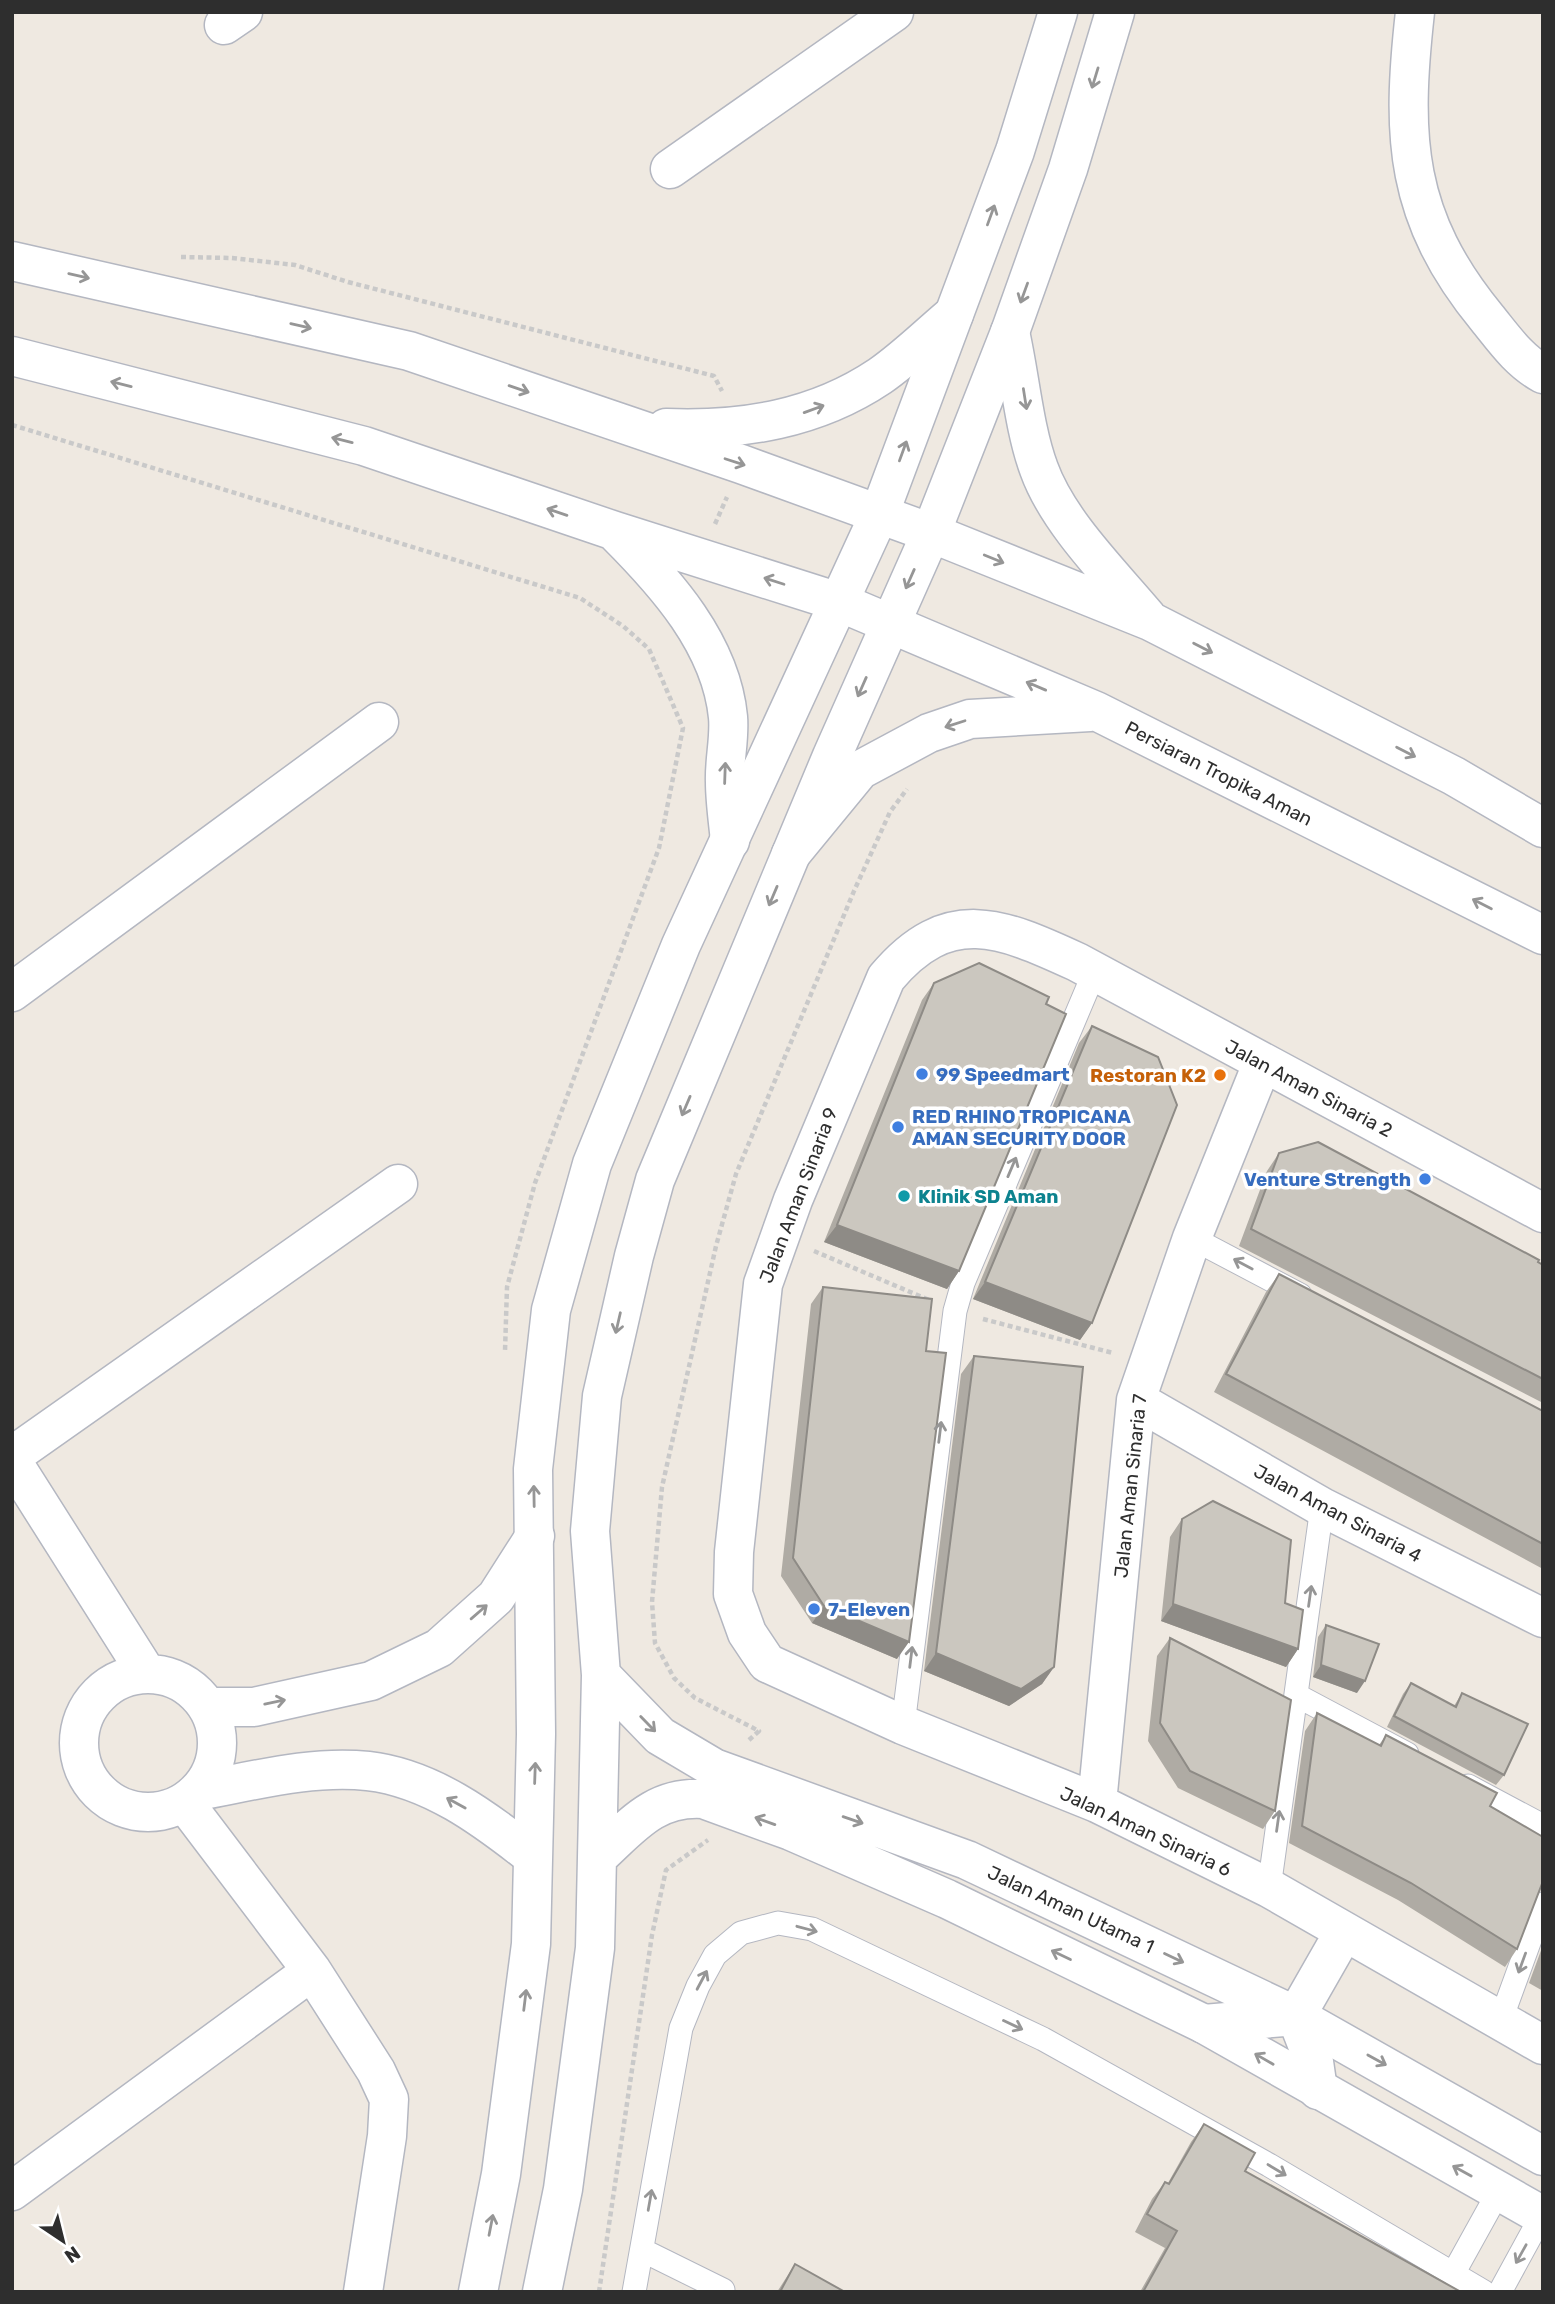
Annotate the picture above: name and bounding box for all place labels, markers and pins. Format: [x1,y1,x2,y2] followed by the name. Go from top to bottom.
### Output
[936,1063,1070,1086] place label: 99 Speedmart
[1090,1064,1206,1087] place label: Restoran K2
[914,1066,930,1082] marker: 99 Speedmart
[1212,1067,1228,1083] marker: Restoran K2
[912,1105,1131,1150] place label: RED RHINO TROPICANA AMAN SECURITY DOOR
[890,1119,906,1135] marker: RED RHINO TROPICANA AMAN SECURITY DOOR
[1244,1168,1411,1191] place label: Venture Strength
[1417,1171,1433,1187] marker: Venture Strength
[918,1185,1058,1208] place label: Klinik SD Aman
[896,1188,912,1204] marker: Klinik SD Aman
[828,1598,910,1621] place label: 7-Eleven
[806,1601,822,1617] marker: 7-Eleven

